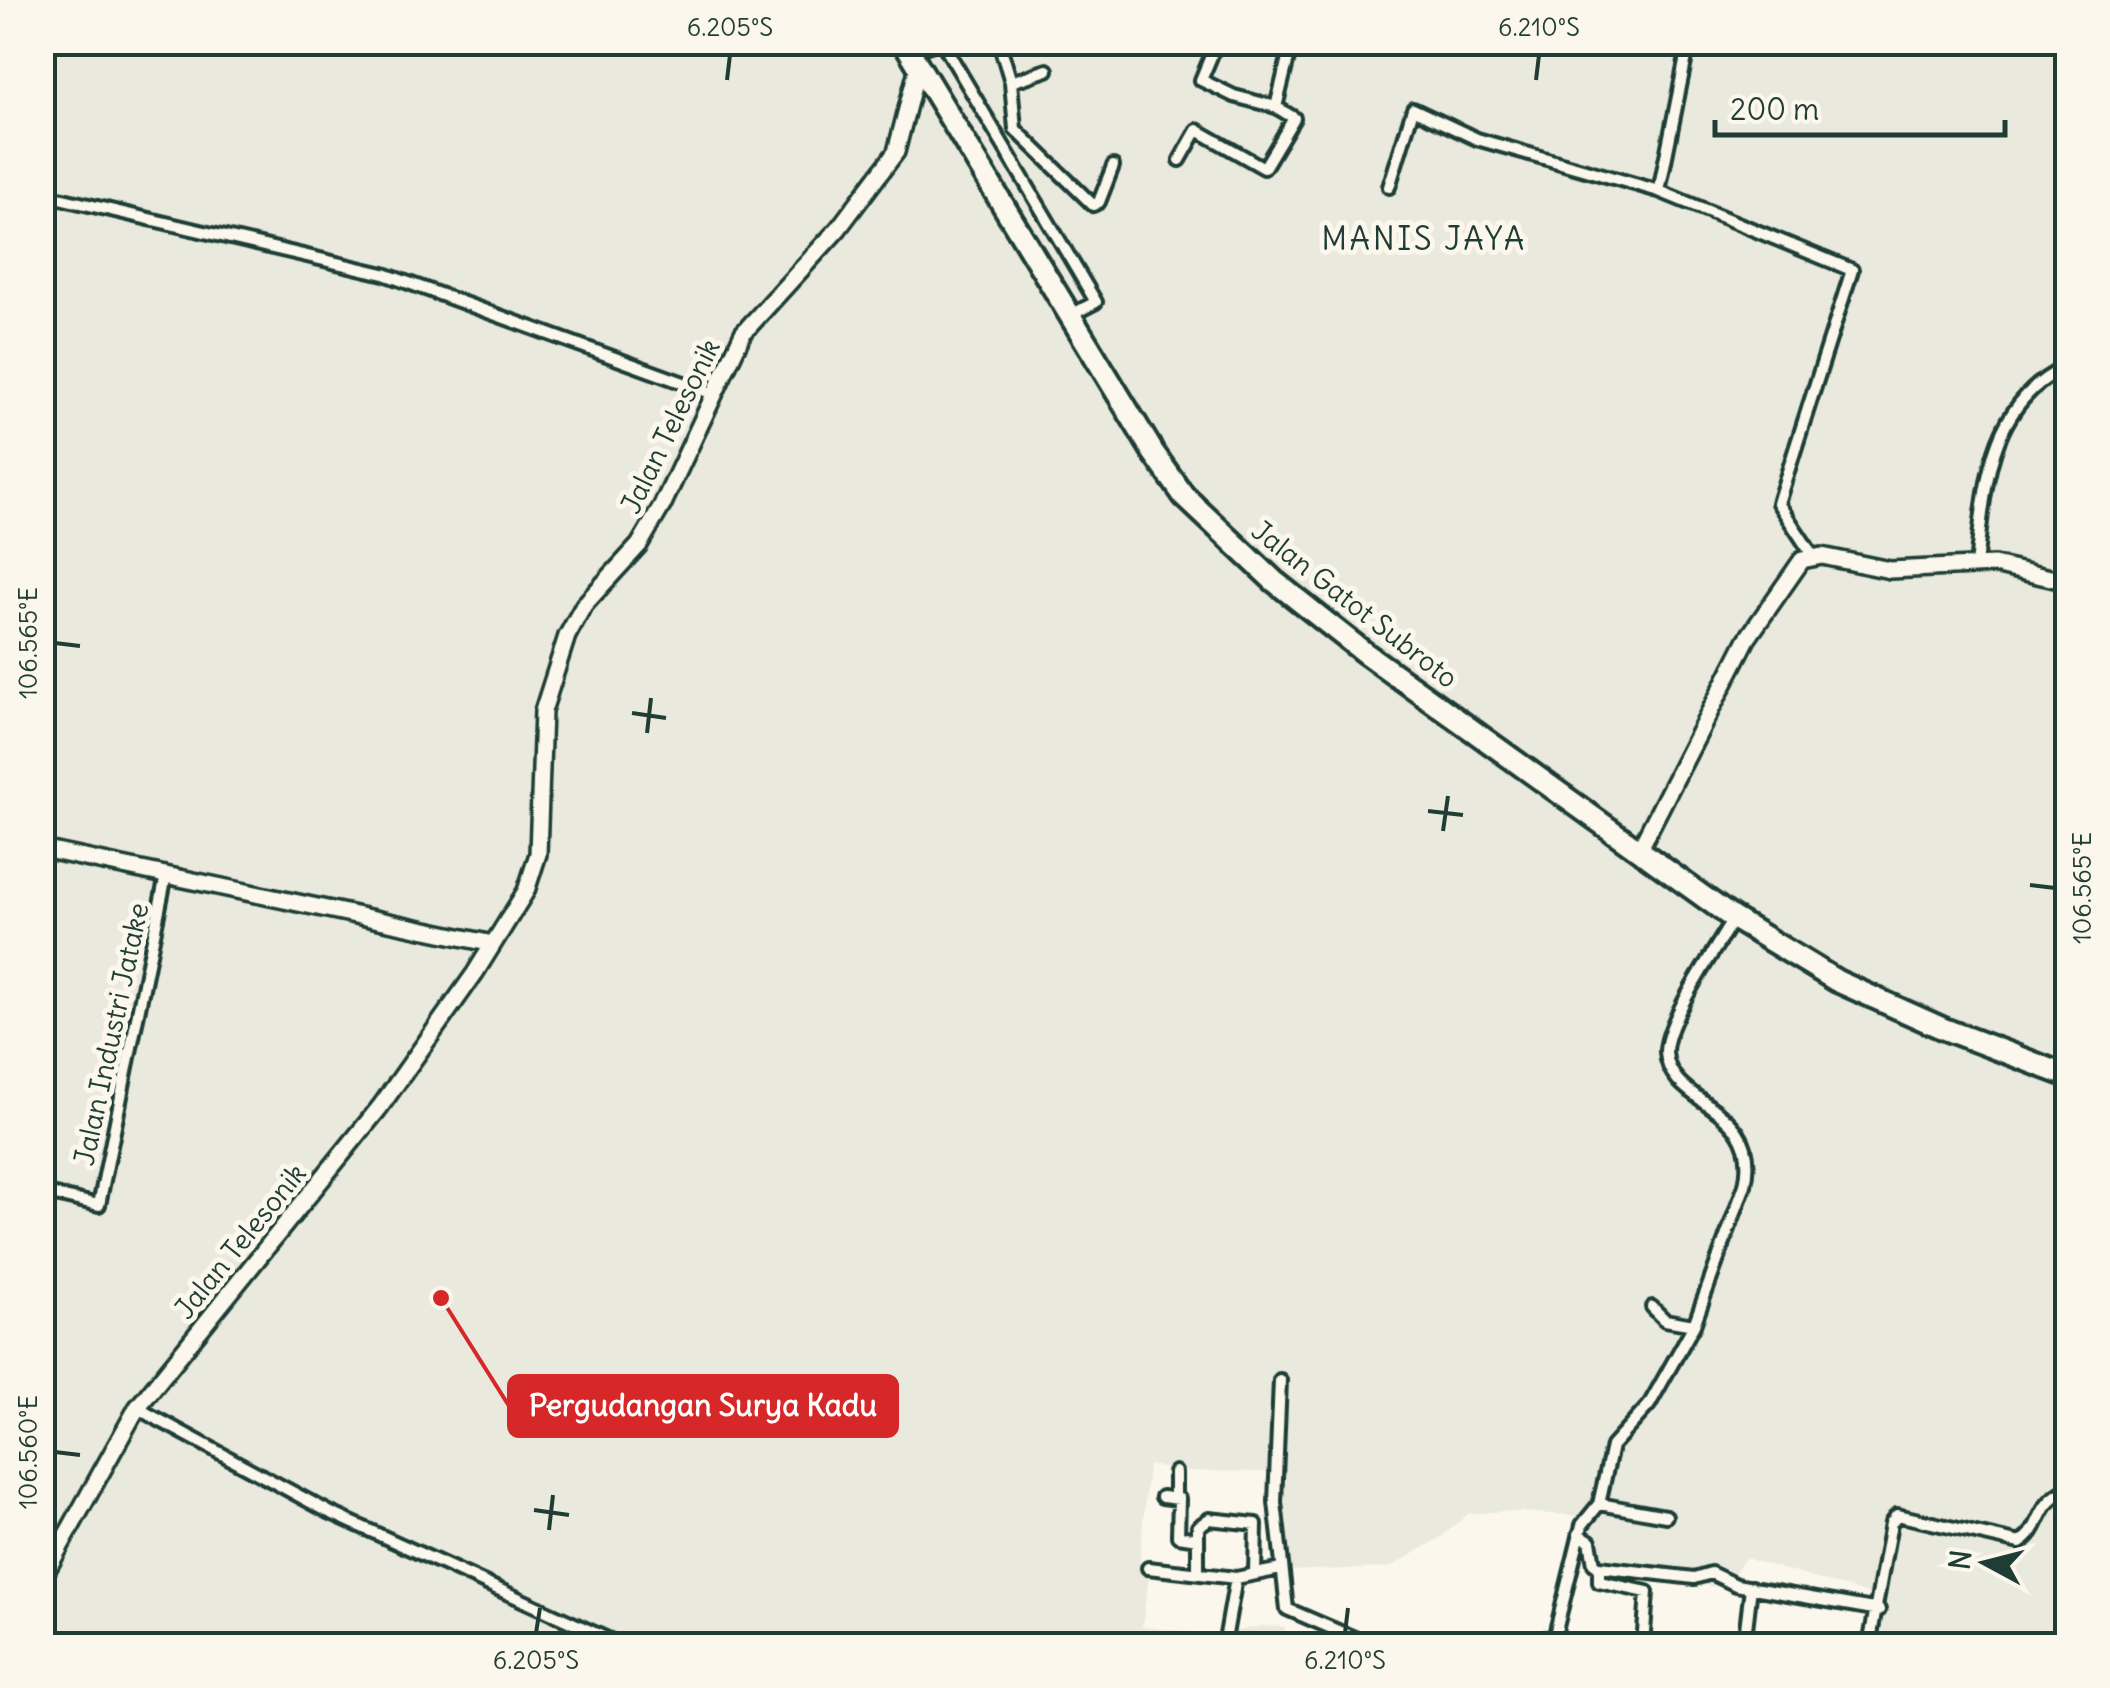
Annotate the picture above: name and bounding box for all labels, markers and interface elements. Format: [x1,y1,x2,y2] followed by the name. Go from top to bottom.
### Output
[687,11,773,43] text: 6.205°S
[1498,11,1580,43] text: 6.210°S
[1715,75,2005,137] scale bar
[1730,90,1819,128] text: 200 m
[1321,218,1527,259] district label: MANIS JAYA
[612,333,728,519] street label: Jalan Telesonik
[1245,512,1465,696] street label: Jalan Gatot Subroto
[12,587,44,699] text: 106.565°E
[2066,832,2098,944] text: 106.565°E
[66,899,156,1169] street label: Jalan Industri Jatake
[166,1156,314,1326] street label: Jalan Telesonik
[509,1376,897,1436] callout: Pergudangan Surya Kadu
[529,1386,877,1424] text: Pergudangan Surya Kadu
[12,1395,44,1509] text: 106.560°E
[1935,1513,2035,1613] north arrow
[1941,1548,1979,1572] text: N
[493,1644,579,1676] text: 6.205°S
[1304,1644,1386,1676] text: 6.210°S

